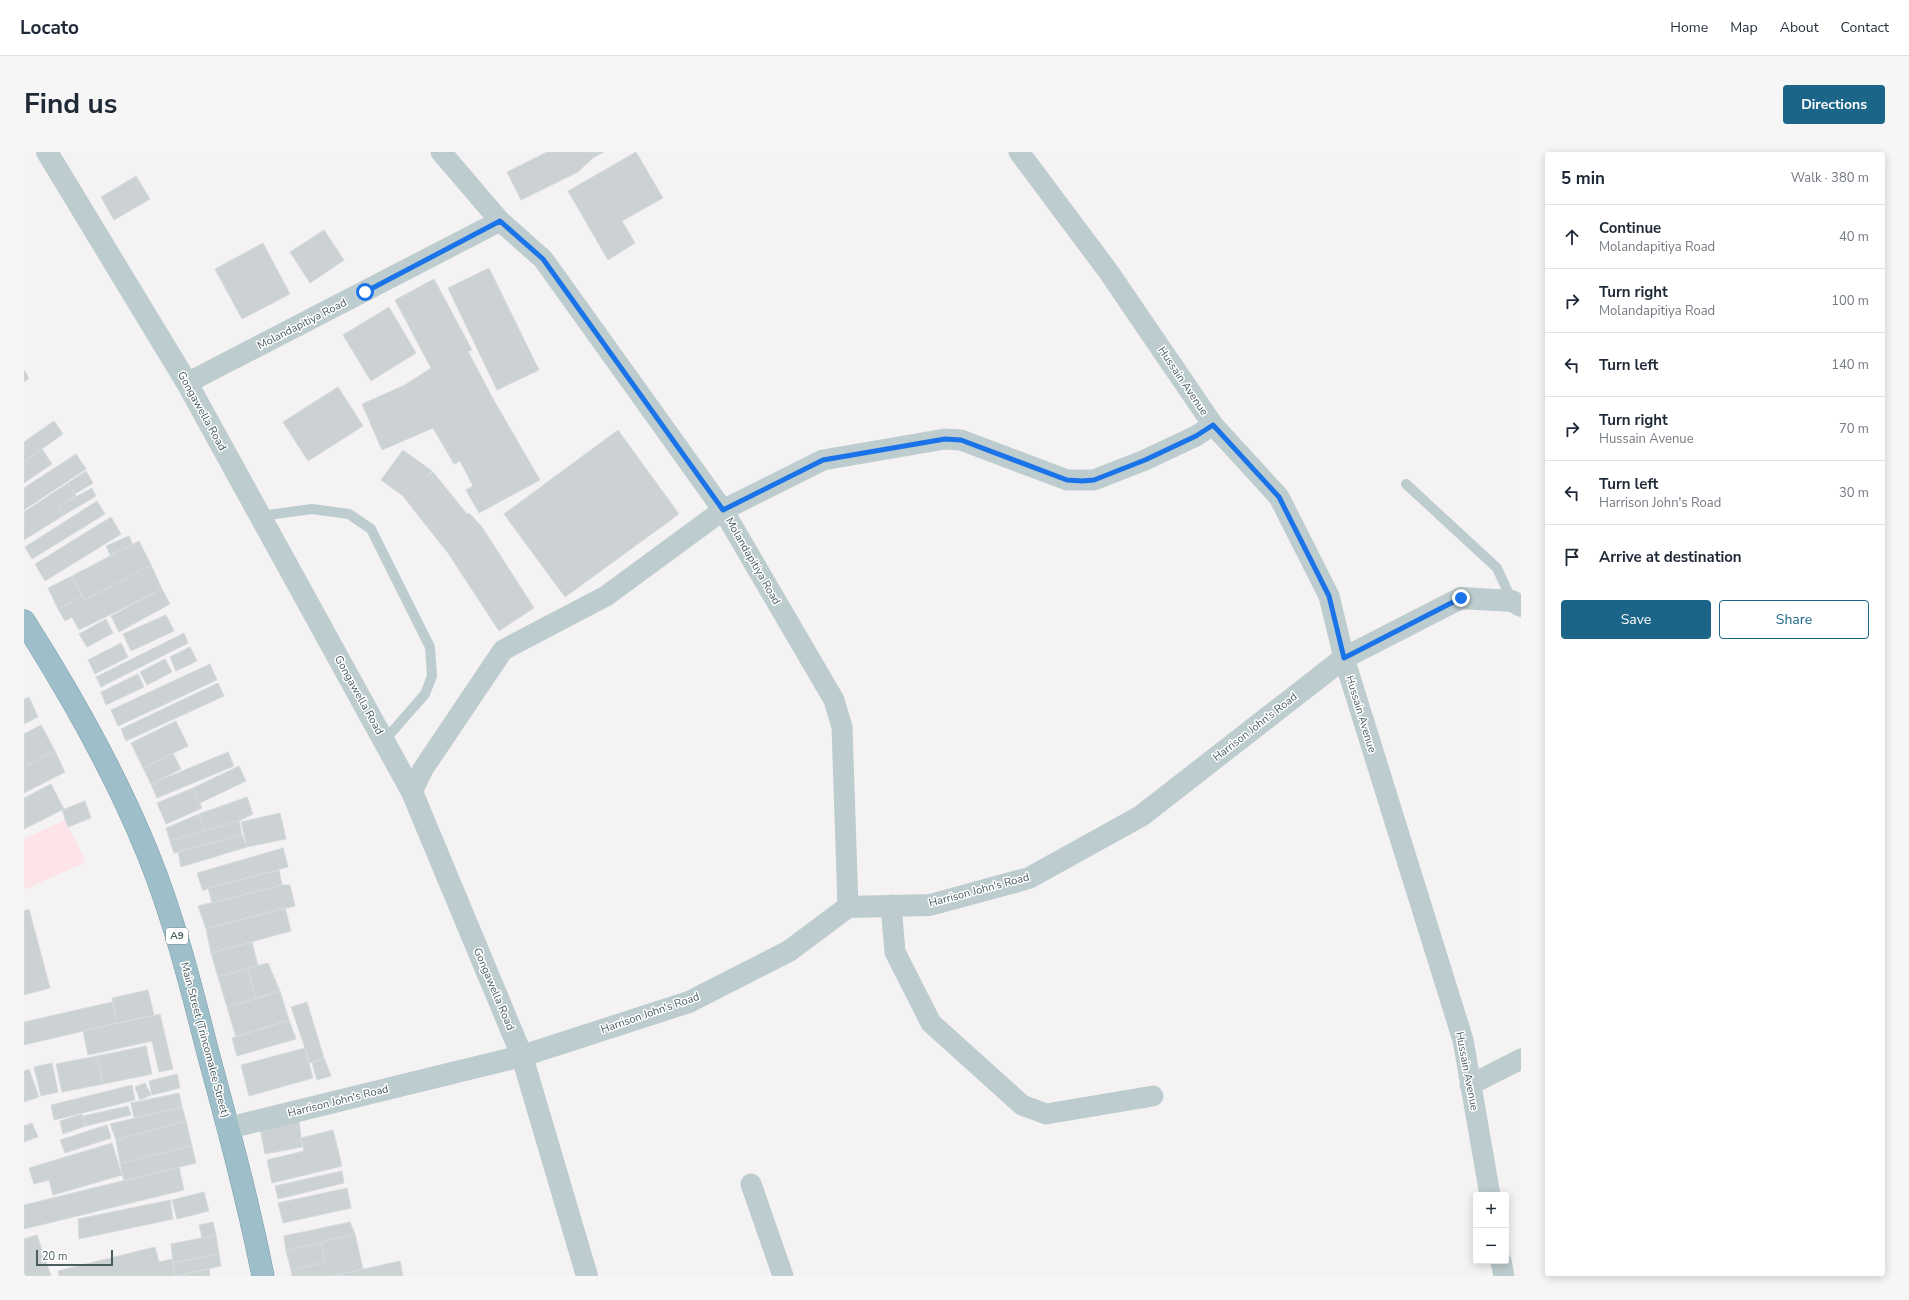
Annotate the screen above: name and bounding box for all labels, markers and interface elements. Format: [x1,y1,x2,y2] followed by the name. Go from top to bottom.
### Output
[20,15,79,41] text: Locato
[1670,18,1708,37] text: Home
[1730,18,1758,37] text: Map
[1780,18,1819,37] text: About
[1841,18,1889,37] text: Contact
[24,85,118,123] text: Find us
[1783,85,1885,124] button: Directions
[1561,167,1605,190] text: 5 min
[1791,169,1869,187] text: Walk · 380 m
[1599,218,1661,238] text: Continue
[1561,226,1583,248] icon: ahead
[1839,228,1869,246] text: 40 m
[1599,238,1715,256] text: Molandapitiya Road
[1599,282,1668,302] text: Turn right
[356,283,374,301] route start
[1561,290,1583,312] icon: right
[1831,292,1869,310] text: 100 m
[255,295,349,353] street label: Molandapitiya Road
[1599,302,1715,320] text: Molandapitiya Road
[1154,344,1212,418] street label: Hussain Avenue
[1561,354,1583,376] icon: left
[1599,355,1658,375] text: Turn left
[1831,356,1869,374] text: 140 m
[174,369,230,453] street label: Gongawella Road
[1599,410,1668,430] text: Turn right
[1561,418,1583,440] icon: right
[1839,420,1869,438] text: 70 m
[1599,430,1694,448] text: Hussain Avenue
[1599,474,1658,494] text: Turn left
[1561,482,1583,504] icon: left
[1839,484,1869,502] text: 30 m
[1599,494,1721,512] text: Harrison John's Road
[722,515,784,607] street label: Molandapitiya Road
[1561,546,1583,568] icon: arrive
[1599,547,1742,567] text: Arrive at destination
[1452,589,1470,607] route end
[1561,600,1711,639] button: Save
[1719,600,1869,639] button: Share
[331,653,387,737] street label: Gongawella Road
[1342,674,1380,755] street label: Hussain Avenue
[1210,689,1300,765] street label: Harrison John's Road
[927,869,1031,911] street label: Harrison John's Road
[166,928,188,944] road number: A9
[470,945,518,1033] street label: Gongawella Road
[177,960,233,1120] street label: Main Street (Trincomalee Street)
[599,989,701,1037] street label: Harrison John's Road
[1452,1030,1482,1112] street label: Hussain Avenue
[286,1081,390,1121] street label: Harrison John's Road
[1473,1192,1509,1264] map controls
[1473,1192,1509,1228] button: +
[1473,1228,1509,1264] button: −
[36,1248,113,1267] scale bar
[42,1249,67,1264] text: 20 m

